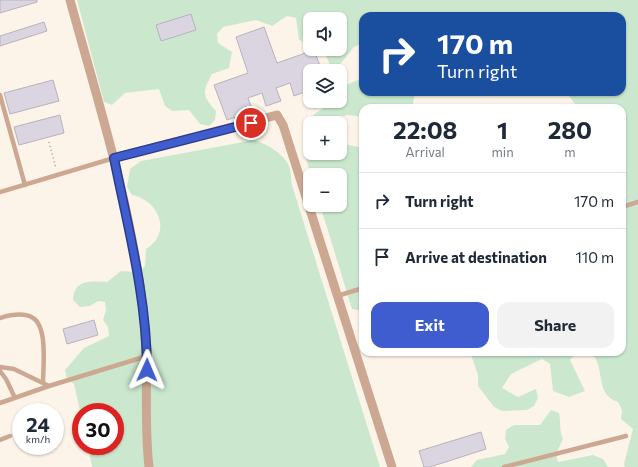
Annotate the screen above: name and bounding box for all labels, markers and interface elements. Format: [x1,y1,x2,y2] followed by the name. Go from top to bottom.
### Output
[303,12,347,212] map controls
[303,12,347,56] button: sound
[437,26,513,60] text: 170 m
[371,28,423,80] icon: right
[437,60,517,82] text: Turn right
[303,64,347,108] button: layers
[234,106,268,140] pin
[240,112,262,134] icon: arrive
[393,115,457,144] text: 22:08
[497,115,508,144] text: 1
[548,115,592,144] text: 280
[303,116,347,160] button: +
[406,144,445,160] text: Arrival
[491,144,514,160] text: min
[564,144,575,160] text: m
[303,168,347,212] button: −
[371,190,393,212] icon: right
[405,192,474,210] text: Turn right
[574,192,614,210] text: 170 m
[371,246,393,268] icon: arrive
[405,248,547,266] text: Arrive at destination
[575,248,614,266] text: 110 m
[371,302,489,348] button: Exit
[497,302,614,348] button: Share
[126,349,168,391] position arrow
[72,403,124,455] speed limit sign: 30
[26,412,50,436] text: 24
[26,433,50,445] text: km/h

